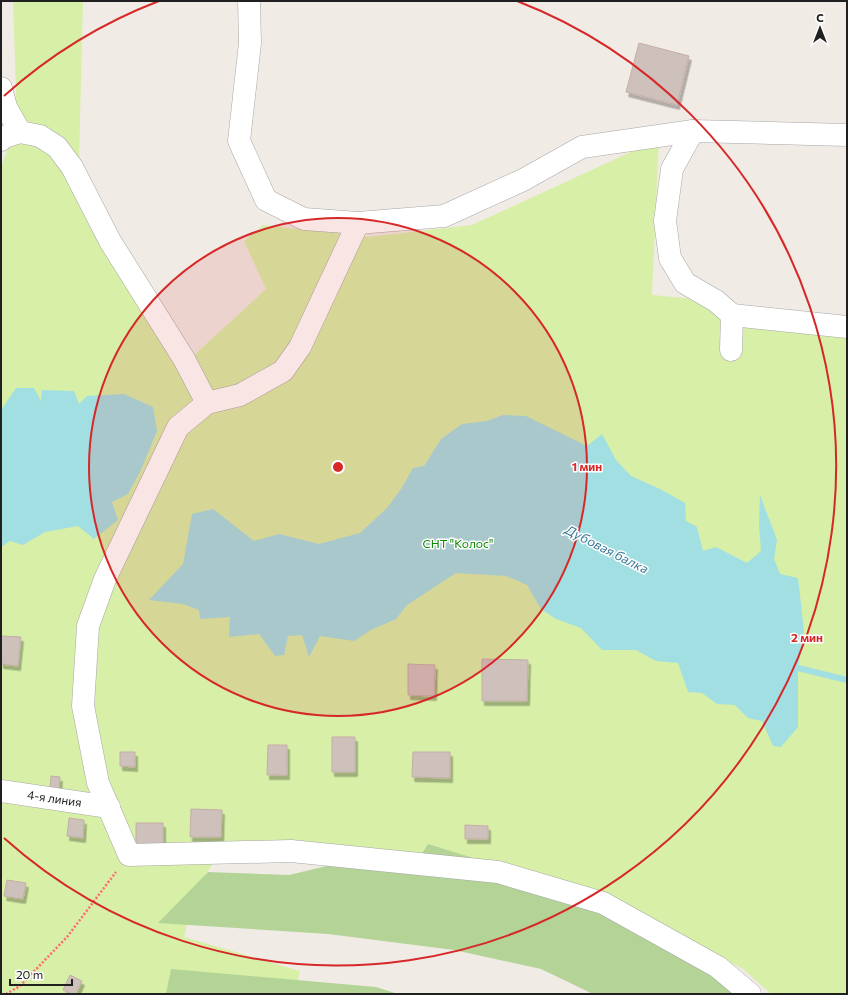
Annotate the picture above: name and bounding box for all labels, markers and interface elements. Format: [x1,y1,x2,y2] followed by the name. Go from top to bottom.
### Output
[800,8,840,48] north arrow
[816,11,824,24] text: С
[572,459,602,473] text: 1 мин
[331,460,345,474] centre of rings
[562,521,652,577] water label: Дубовая балка
[423,536,493,550] park label: СНТ "Колос"
[791,630,823,644] text: 2 мин
[26,787,83,809] street label: 4-я линия
[10,961,72,987] scale bar
[16,967,43,981] text: 20 m

